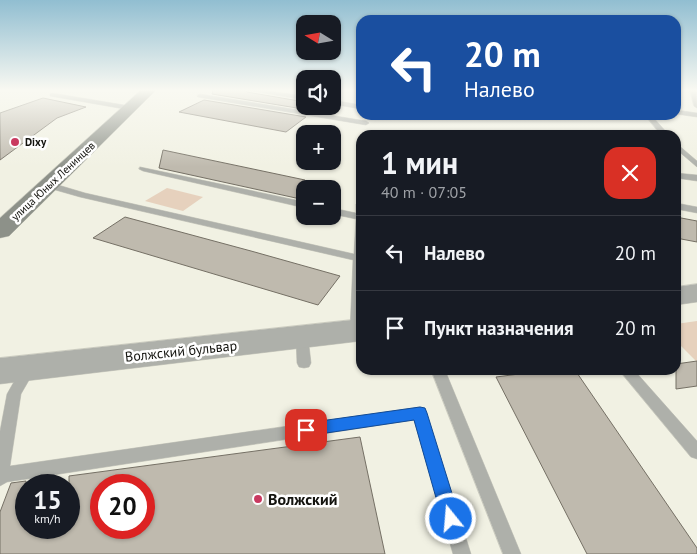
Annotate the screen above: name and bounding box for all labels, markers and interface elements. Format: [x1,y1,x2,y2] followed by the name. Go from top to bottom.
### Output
[296,15,341,60] north arrow
[296,15,341,225] map controls
[464,31,541,77] text: 20 m
[381,35,446,100] icon: left
[296,70,341,115] button: sound
[464,75,535,103] text: Налево
[296,125,341,170] button: +
[25,135,47,149] place label: Dixy
[9,136,21,148] marker: Dixy
[8,139,98,223] street label: улица Юных Ленинцев
[381,143,458,182] text: 1 мин
[604,147,656,199] button: close
[296,180,341,225] button: −
[381,182,467,202] text: 40 m · 07:05
[381,239,409,267] icon: left
[424,241,485,265] text: Налево
[615,241,656,265] text: 20 m
[381,314,409,342] icon: arrive
[424,316,574,340] text: Пункт назначения
[615,316,656,340] text: 20 m
[124,336,238,366] street label: Волжский бульвар
[285,409,327,451] pin
[292,416,320,444] icon: arrive
[90,474,155,539] speed limit sign: 20
[33,484,62,516] text: 15
[268,489,337,509] place label: Волжский
[424,492,476,544] position arrow
[252,493,264,505] marker: Волжский
[34,511,61,526] text: km/h

